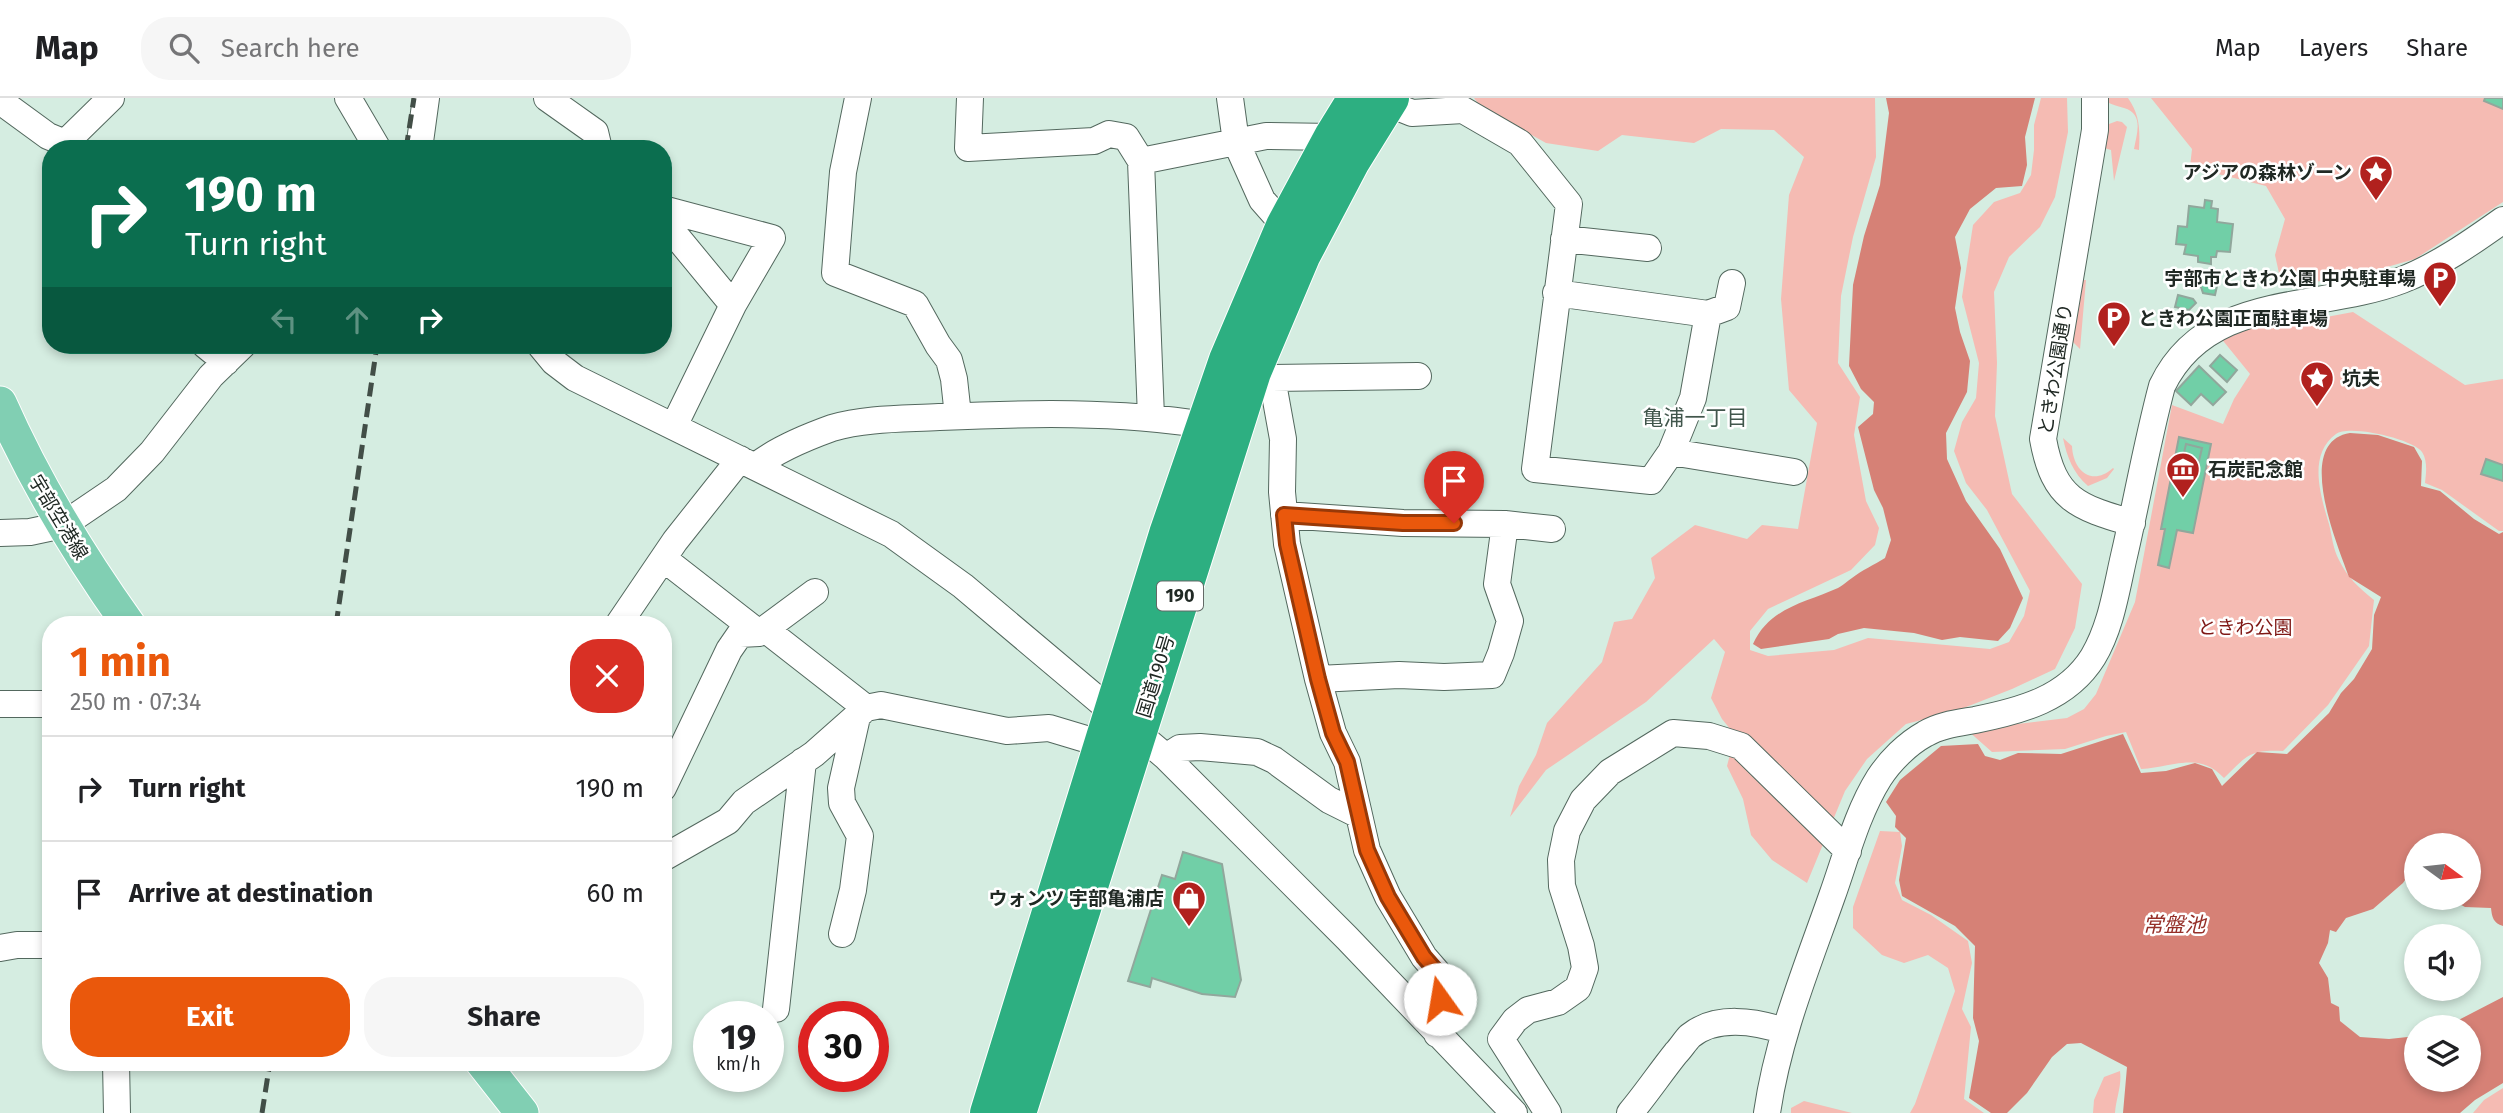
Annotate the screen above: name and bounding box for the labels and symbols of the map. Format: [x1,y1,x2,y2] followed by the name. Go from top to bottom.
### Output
[2357,153,2395,202] place icon: アジアの森林ゾーン
[2183,161,2352,184] place label: アジアの森林ゾーン
[2421,259,2459,308] parking icon: 宇部市ときわ公園 中央駐車場
[2164,267,2416,290] place label: 宇部市ときわ公園 中央駐車場
[2095,299,2133,348] parking icon: ときわ公園正面駐車場
[2034,302,2077,437] street label: ときわ公園通り
[2138,307,2328,330] place label: ときわ公園正面駐車場
[2298,359,2336,408] place icon: 坑夫
[2342,367,2380,390] place label: 坑夫
[1643,405,1748,431] district label: 亀浦一丁目
[2164,450,2202,499] museum icon: 石炭記念館
[1424,451,1484,523] pin
[2208,458,2303,481] place label: 石炭記念館
[24,471,93,564] street label: 宇部空港線
[1157,582,1203,610] road number: 190
[2197,616,2293,639] park label: ときわ公園
[1132,632,1179,721] street label: 国道190号
[2404,833,2482,910] north arrow
[1170,879,1208,928] shop icon: ウォンツ 宇部亀浦店
[988,887,1164,910] place label: ウォンツ 宇部亀浦店
[2143,912,2207,938] water label: 常盤池
[1403,962,1477,1036] position arrow
[798,1001,889,1092] speed limit sign: 30

